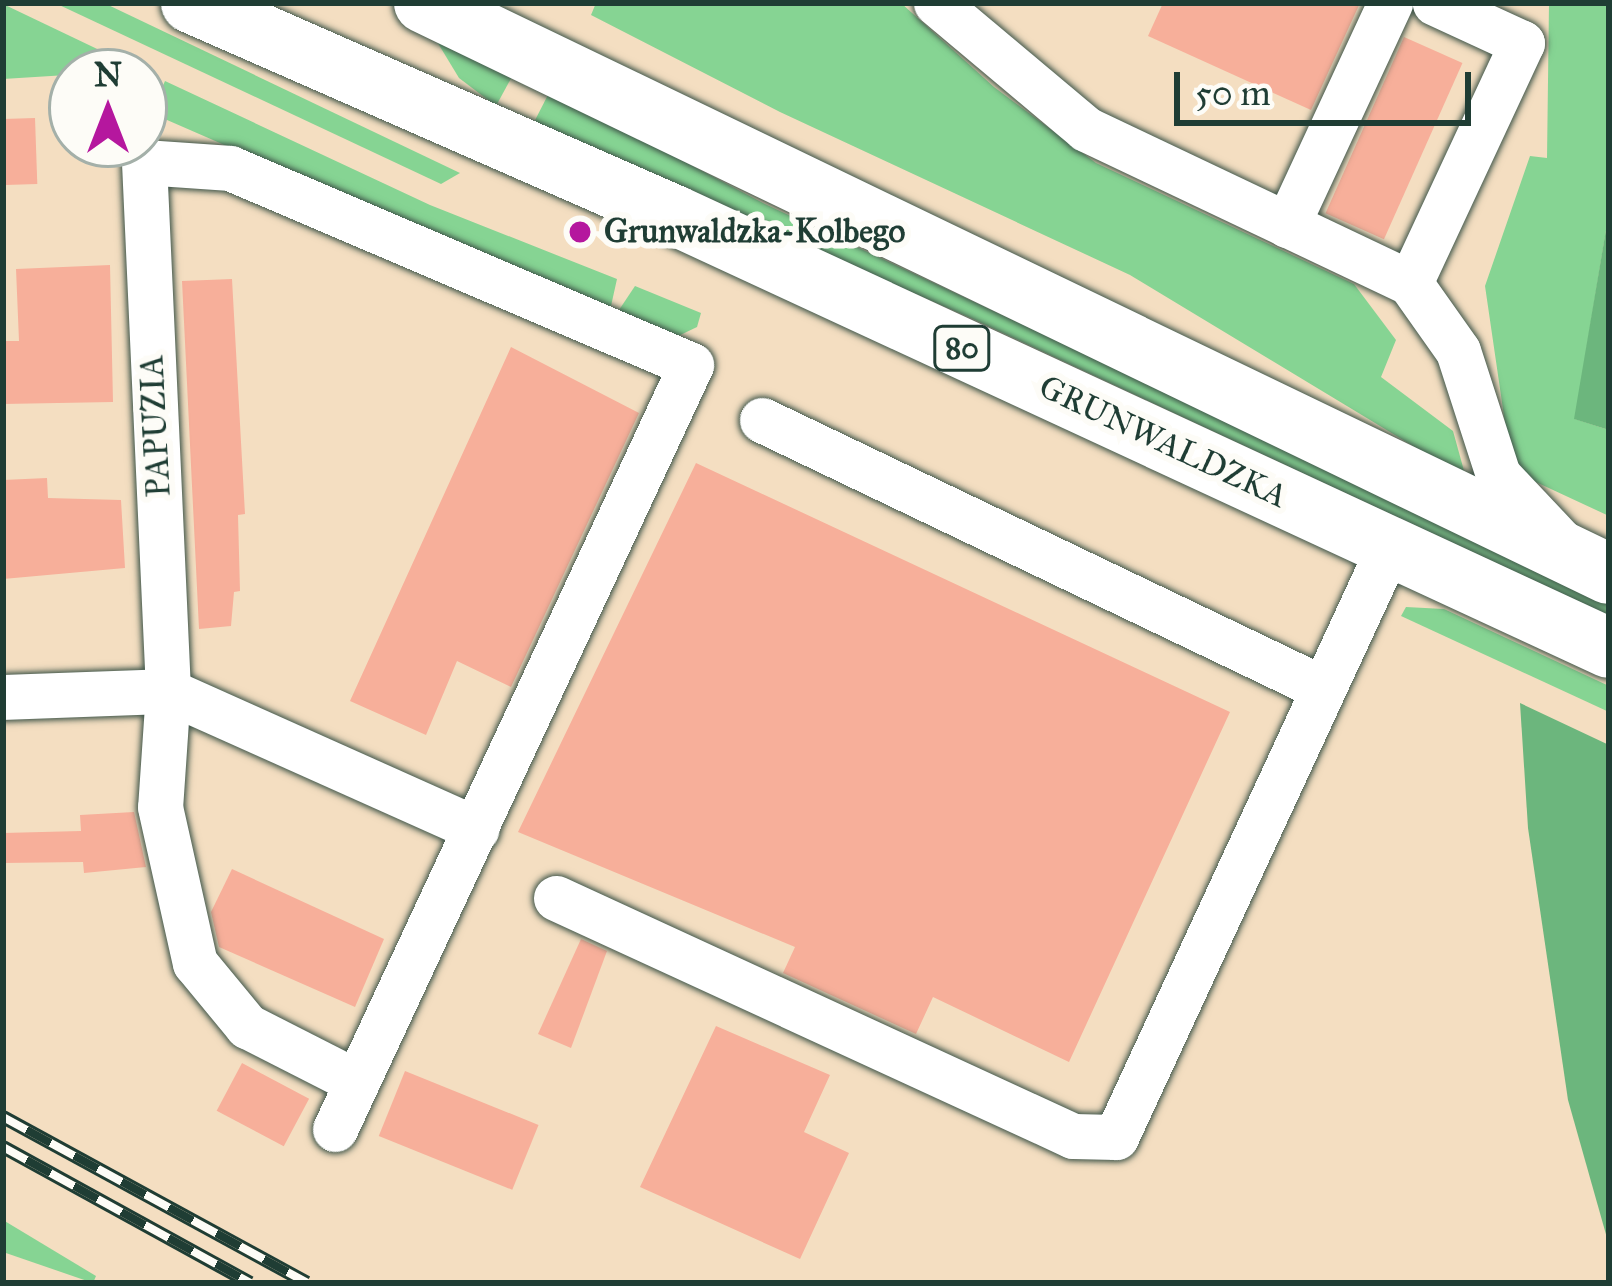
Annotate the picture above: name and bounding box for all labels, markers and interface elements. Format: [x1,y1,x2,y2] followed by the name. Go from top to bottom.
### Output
[48,48,168,168] north arrow
[1180,48,1477,122] scale bar
[94,55,122,95] text: N
[1195,71,1271,115] text: 50 m
[604,212,905,252] place label: Grunwaldzka-Kolbego
[567,219,593,245] marker: Grunwaldzka-Kolbego
[932,324,992,372] road number: 80
[133,354,179,498] street label: PAPUZIA
[1033,367,1293,517] street label: GRUNWALDZKA

